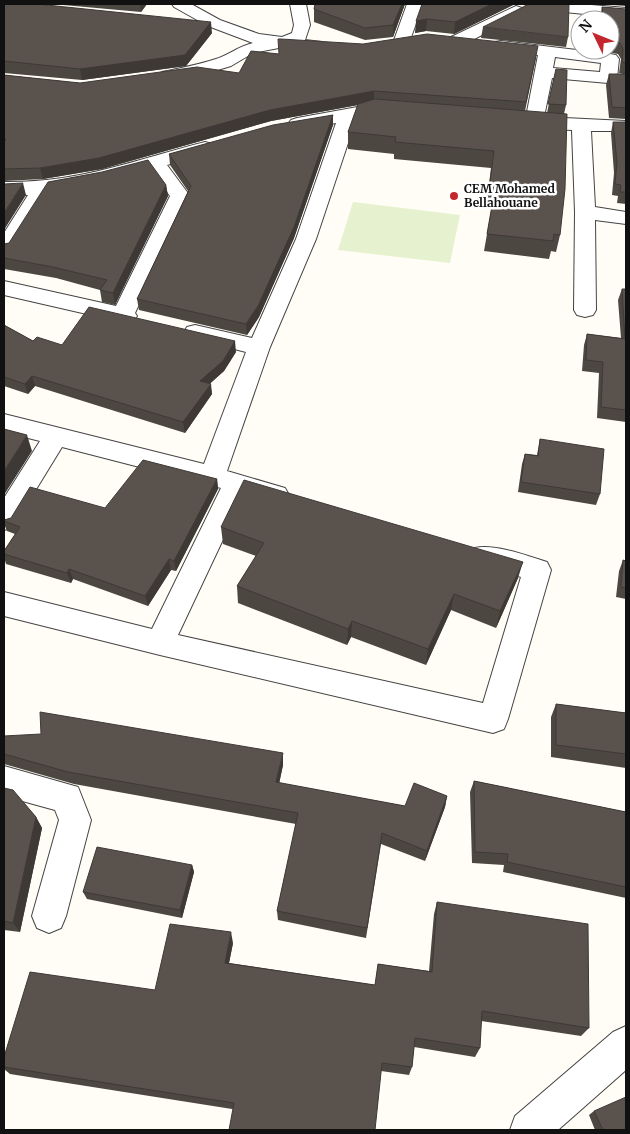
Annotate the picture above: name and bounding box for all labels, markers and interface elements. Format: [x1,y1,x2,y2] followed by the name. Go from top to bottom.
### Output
[570,10,620,60] north arrow
[575,16,596,36] text: N
[464,181,555,210] place label: CEM Mohamed Bellahouane
[448,190,460,202] marker: CEM Mohamed Bellahouane

